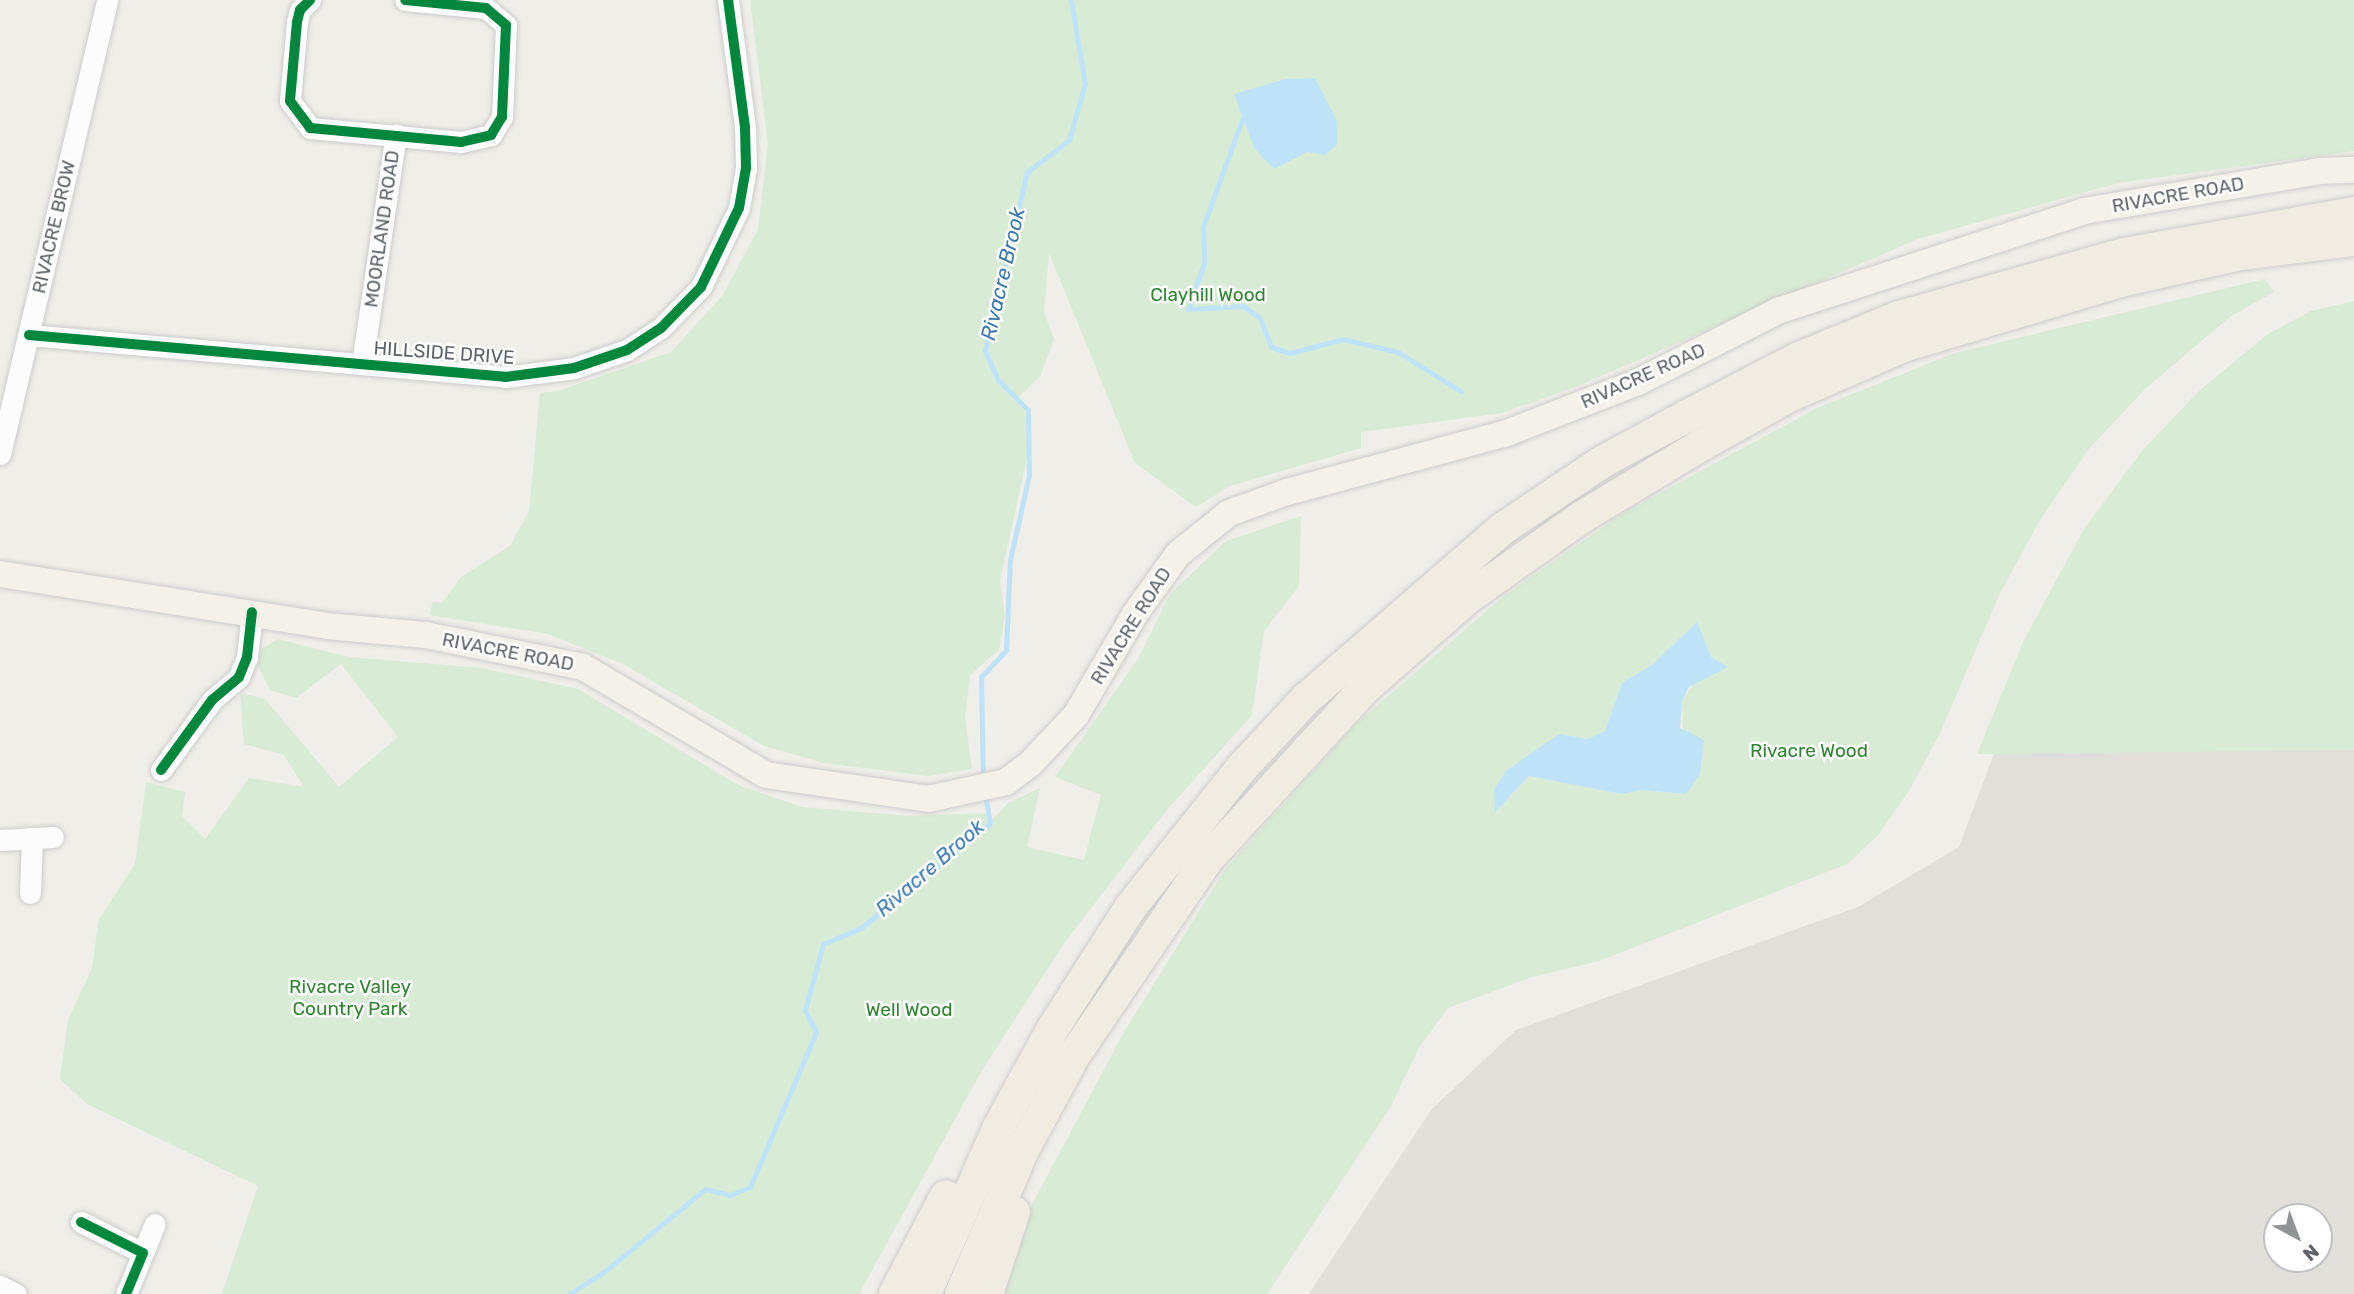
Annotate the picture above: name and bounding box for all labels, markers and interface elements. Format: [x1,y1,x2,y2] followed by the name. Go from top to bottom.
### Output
[360,149,404,309] street label: MOORLAND ROAD
[28,158,80,296] street label: RIVACRE BROW
[2110,172,2246,218] street label: RIVACRE ROAD
[975,205,1031,343] water label: Rivacre Brook
[1150,284,1266,306] park label: Clayhill Wood
[373,337,515,369] street label: HILLSIDE DRIVE
[1577,338,1709,414] street label: RIVACRE ROAD
[1086,563,1176,689] street label: RIVACRE ROAD
[440,628,576,676] street label: RIVACRE ROAD
[1750,740,1868,762] park label: Rivacre Wood
[870,814,990,922] water label: Rivacre Brook
[289,976,411,1020] park label: Rivacre Valley Country Park
[865,999,953,1021] park label: Well Wood
[2263,1203,2333,1273] north arrow
[2298,1240,2324,1266] text: N

